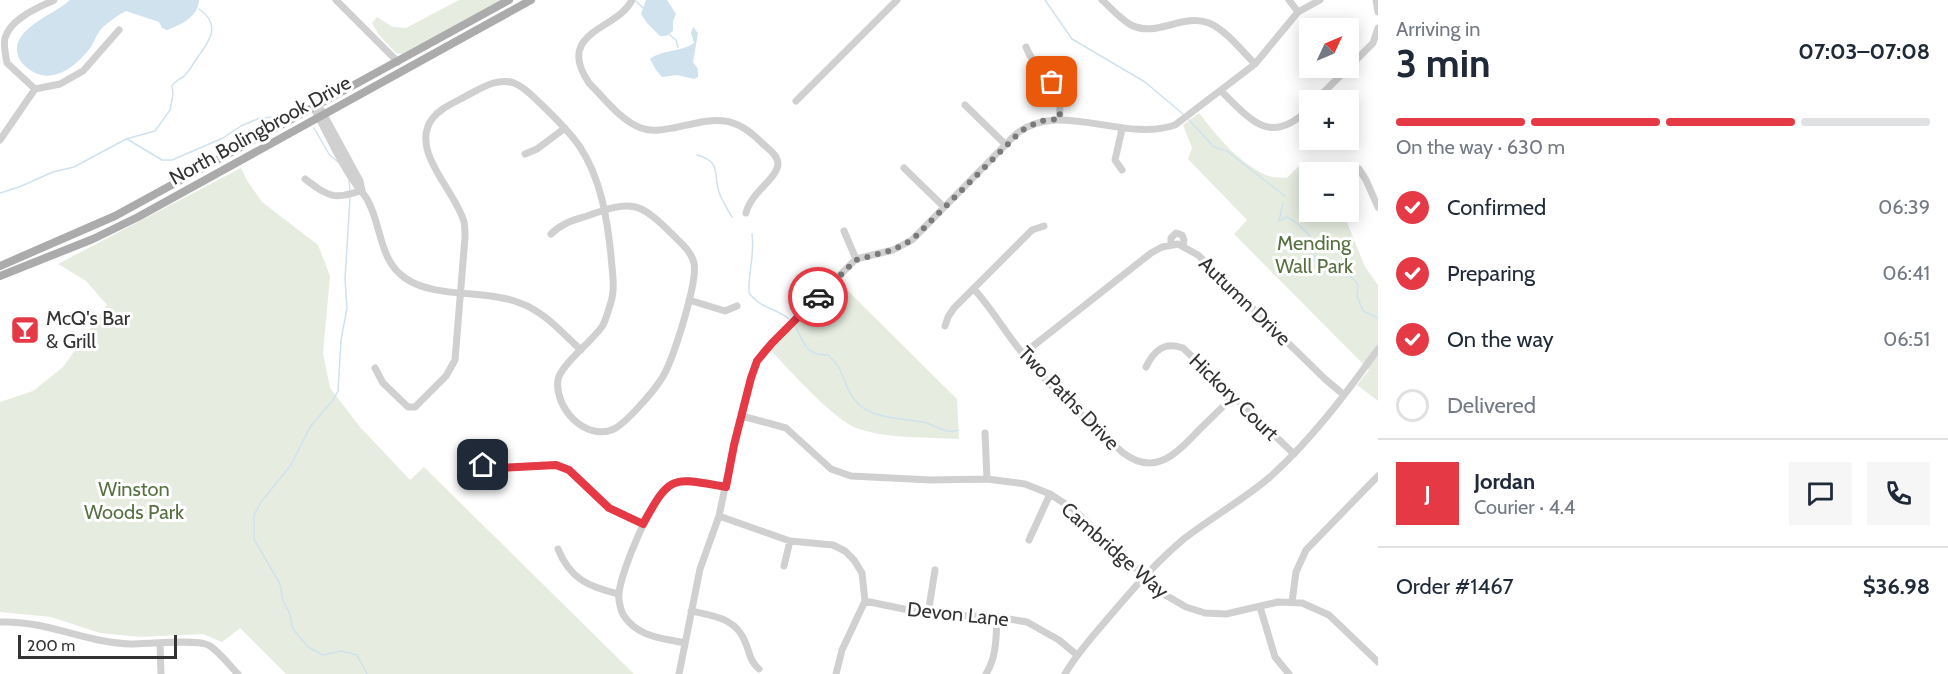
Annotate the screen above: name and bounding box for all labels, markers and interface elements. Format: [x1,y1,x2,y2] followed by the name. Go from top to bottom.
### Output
[1396,17,1480,41] text: Arriving in
[1299,18,1359,78] north arrow
[1299,18,1359,222] map controls
[1798,38,1930,65] text: 07:03–07:08
[1396,39,1491,87] text: 3 min
[1026,56,1077,107] pin
[1035,65,1068,98] icon: bag
[165,70,355,190] street label: North Bolingbrook Drive
[1299,90,1359,150] button: +
[1396,135,1565,159] text: On the way · 630 m
[1299,162,1359,222] button: −
[1396,191,1429,224] icon: check
[1447,194,1546,221] text: Confirmed
[1878,195,1930,219] text: 06:39
[1275,231,1353,278] park label: Mending Wall Park
[1194,251,1296,351] street label: Autumn Drive
[1396,257,1429,290] icon: check
[1447,260,1535,287] text: Preparing
[1882,261,1930,285] text: 06:41
[788,267,848,327] courier
[802,281,835,314] icon: car
[46,306,131,353] place label: McQ's Bar & Grill
[9,314,41,346] bar icon: McQ's Bar & Grill
[1396,323,1429,356] icon: check
[1447,326,1554,353] text: On the way
[1883,327,1930,351] text: 06:51
[1014,341,1124,455] street label: Two Paths Drive
[1185,349,1284,446] street label: Hickory Court
[1447,392,1536,419] text: Delivered
[457,439,508,490] pin
[466,448,499,481] icon: home
[1789,462,1852,525] button: chat
[1867,462,1930,525] button: phone
[1474,468,1535,495] text: Jordan
[84,477,184,524] park label: Winston Woods Park
[1424,480,1431,507] text: J
[1474,495,1575,519] text: Courier · 4.4
[1056,497,1174,603] street label: Cambridge Way
[1396,573,1514,600] text: Order #1467
[1863,573,1930,600] text: $36.98
[906,597,1010,631] street label: Devon Lane
[18,632,177,660] scale bar
[27,636,75,655] text: 200 m

